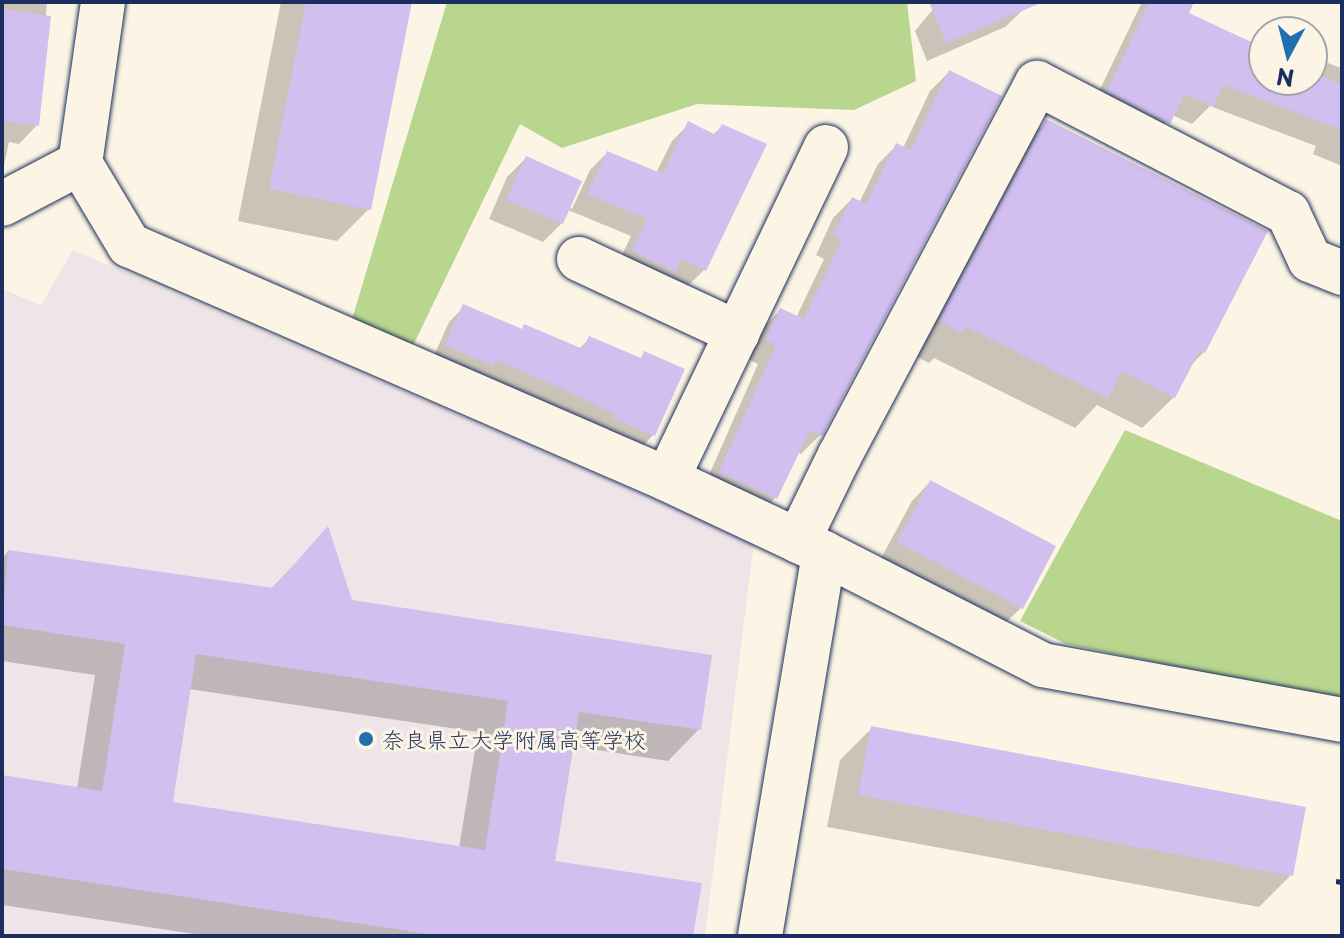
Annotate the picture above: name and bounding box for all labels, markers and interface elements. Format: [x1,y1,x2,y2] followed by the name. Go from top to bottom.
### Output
[1248,16,1328,96] north arrow
[1275,61,1296,96] text: N
[382,726,646,752] place label: 奈良県立大学附属高等学校
[357,730,375,748] marker: 奈良県立大学附属高等学校

